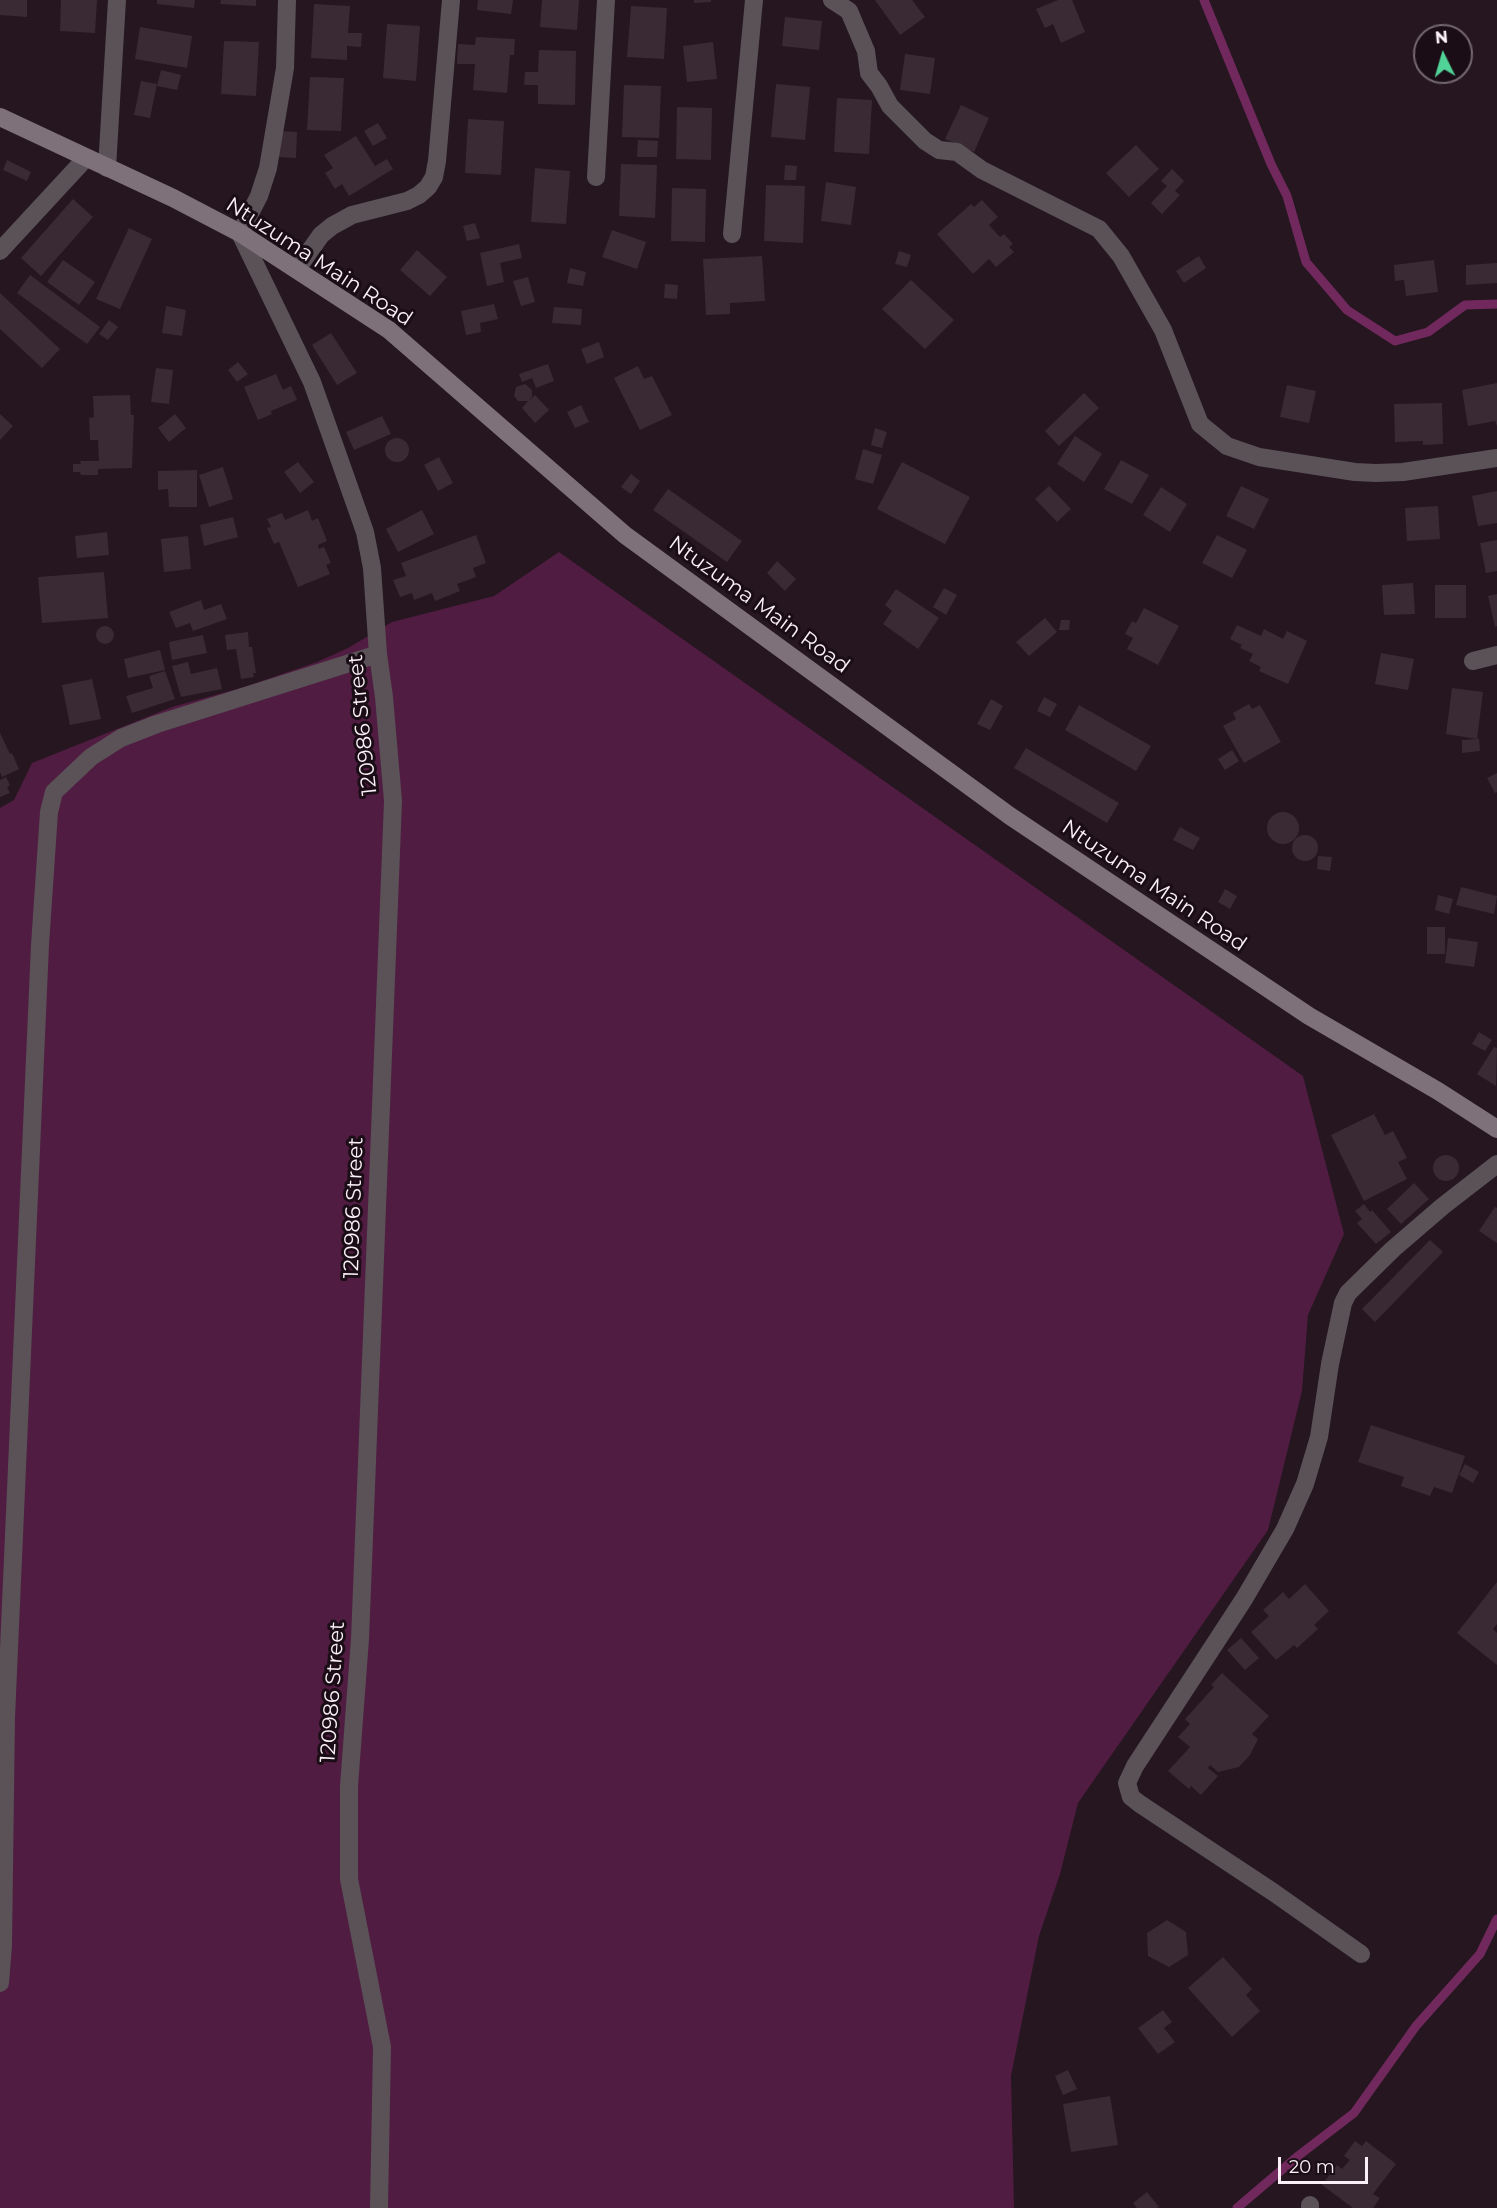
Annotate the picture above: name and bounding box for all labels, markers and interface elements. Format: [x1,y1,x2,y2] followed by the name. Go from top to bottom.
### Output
[1413,24,1473,84] north arrow
[1434,28,1449,48] text: N
[221,192,417,332] street label: Ntuzuma Main Road
[664,531,854,679] street label: Ntuzuma Main Road
[343,653,383,797] street label: 120986 Street
[1057,815,1251,957] street label: Ntuzuma Main Road
[339,1137,369,1279] street label: 120986 Street
[316,1621,350,1763] street label: 120986 Street
[1281,2145,1371,2183] scale bar
[1289,2156,1335,2178] text: 20 m

